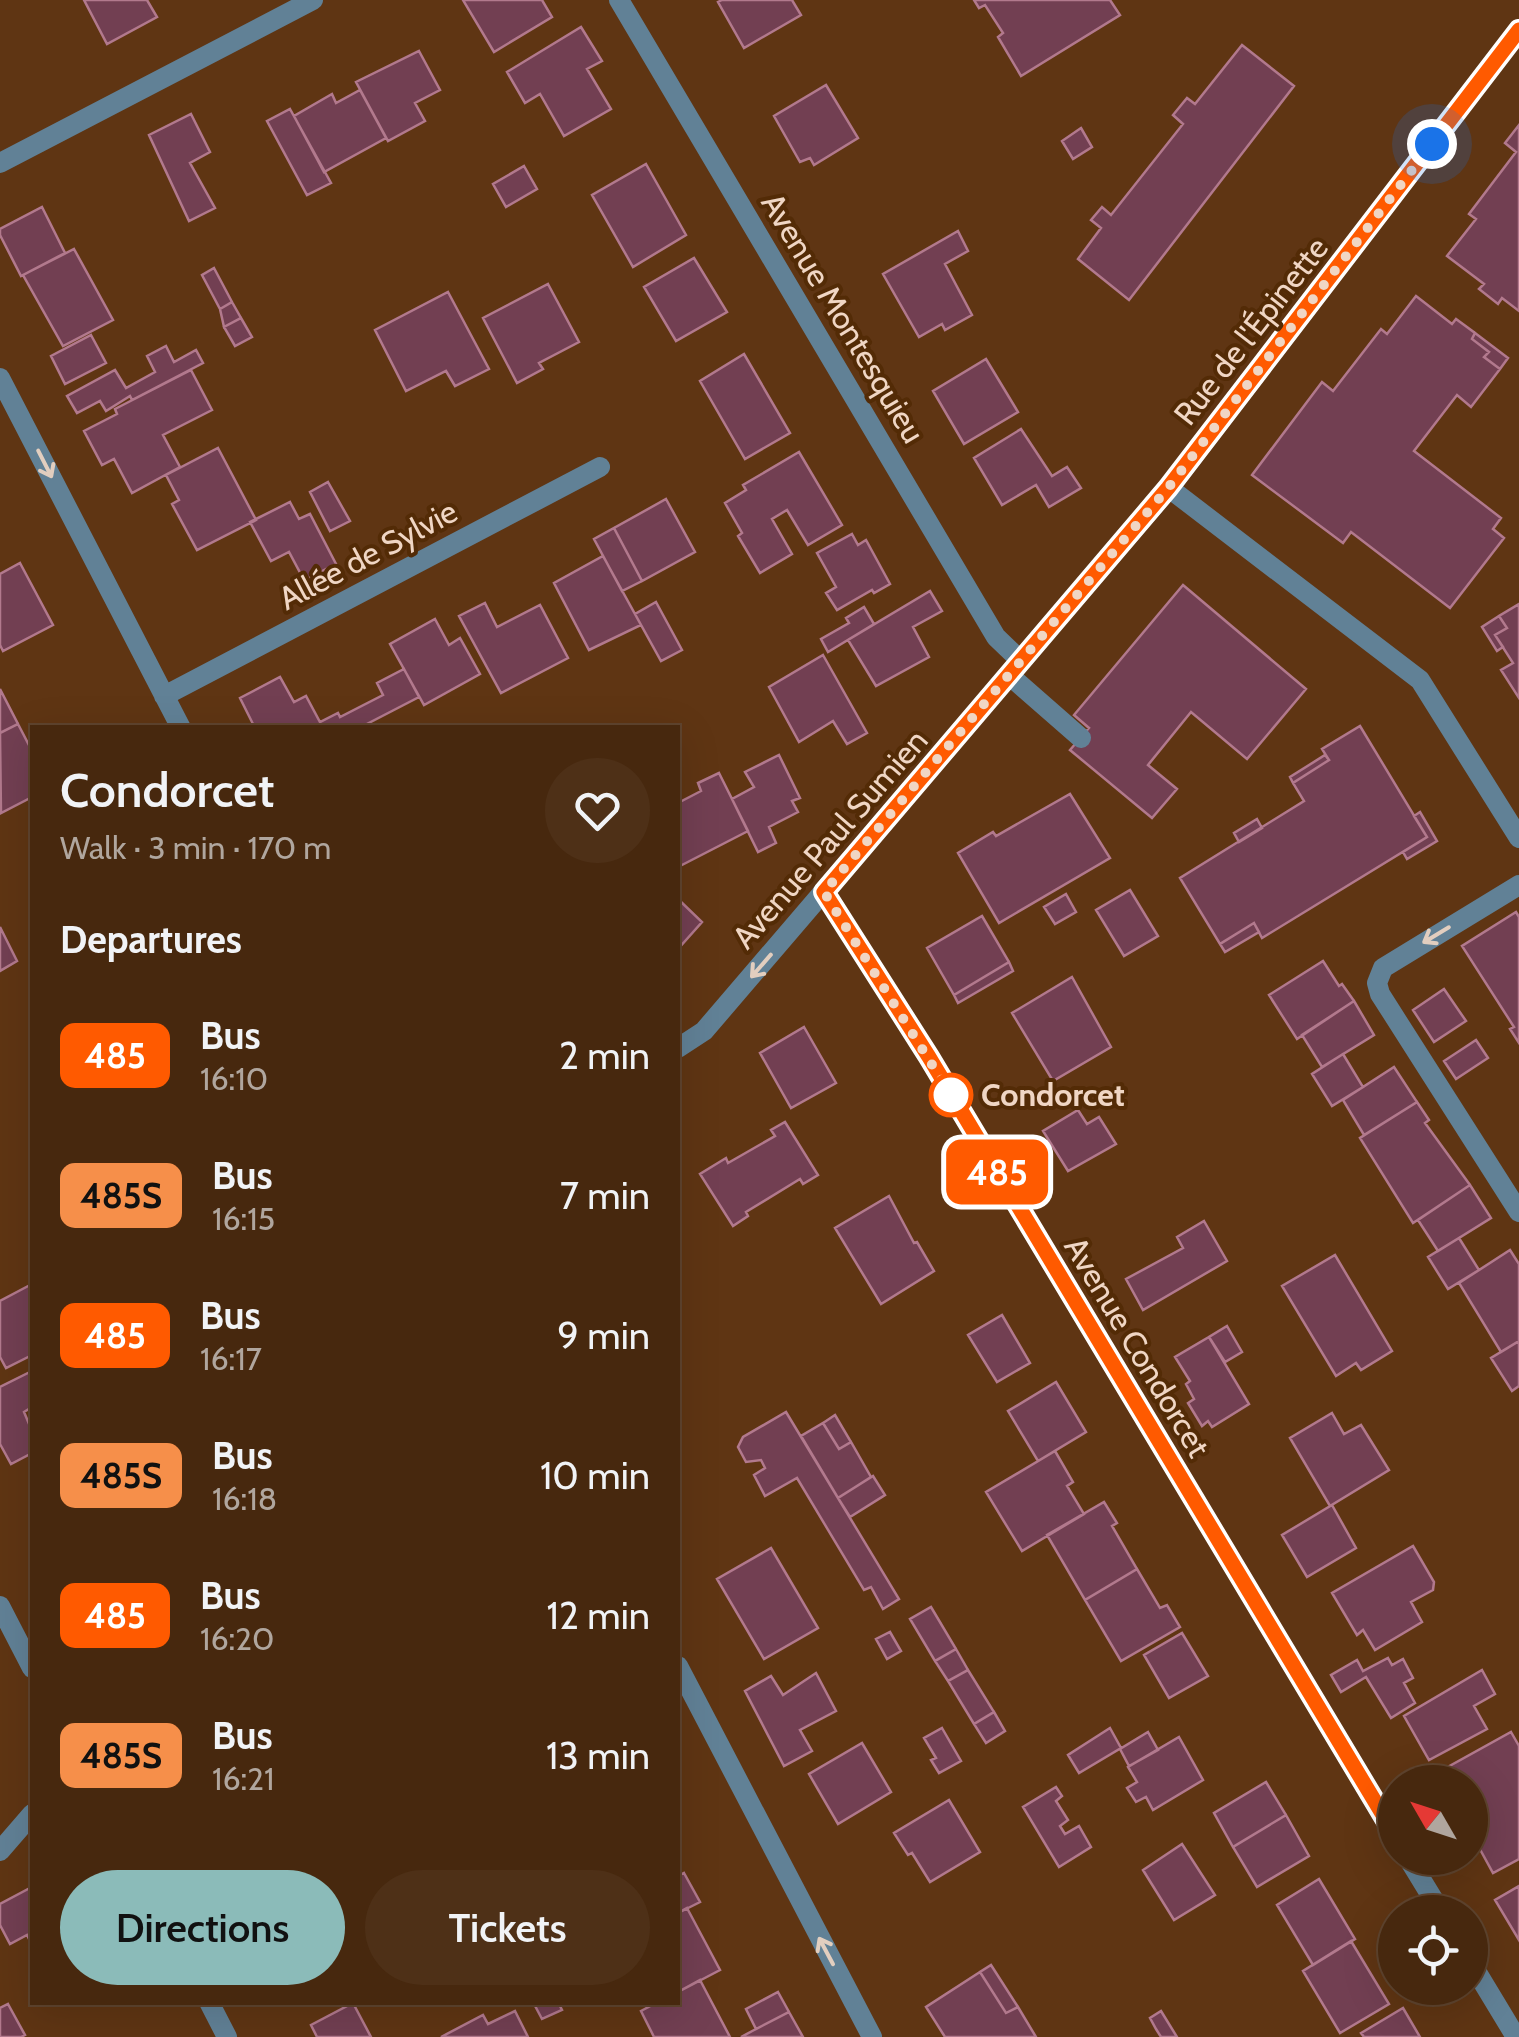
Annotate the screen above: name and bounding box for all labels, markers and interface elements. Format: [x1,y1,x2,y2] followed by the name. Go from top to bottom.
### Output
[1407,119,1457,169] your location
[753,186,933,450] street label: Avenue Montesquieu
[1165,229,1336,432] street label: Rue de l'Épinette
[36,449,55,479] one-way arrow
[272,491,464,618] street label: Allée de Sylvie
[724,721,935,956] street label: Avenue Paul Sumien
[545,758,650,863] button: heart
[60,761,274,819] text: Condorcet
[60,828,331,867] text: Walk · 3 min · 170 m
[60,916,242,963] text: Departures
[1422,925,1451,946] one-way arrow
[750,952,772,978] one-way arrow
[200,1012,261,1059] text: Bus
[559,1032,650,1079] text: 2 min
[84,1034,146,1077] text: 485
[200,1059,268,1098] text: 16:10
[930,1074,972,1116] marker: Condorcet
[981,1075,1125,1114] place label: Condorcet
[940,1140,1054,1204] line badge: 485
[966,1151,1028,1194] text: 485
[212,1152,273,1199] text: Bus
[560,1172,650,1219] text: 7 min
[80,1174,162,1217] text: 485S
[212,1199,275,1238] text: 16:15
[1056,1230,1219,1464] street label: Avenue Condorcet
[200,1292,261,1339] text: Bus
[557,1312,650,1359] text: 9 min
[84,1314,146,1357] text: 485
[200,1339,262,1378] text: 16:17
[212,1432,273,1479] text: Bus
[540,1452,650,1499] text: 10 min
[80,1454,162,1497] text: 485S
[212,1479,277,1518] text: 16:18
[200,1572,261,1619] text: Bus
[547,1592,650,1639] text: 12 min
[84,1594,146,1637] text: 485
[200,1619,274,1658] text: 16:20
[212,1712,273,1759] text: Bus
[546,1732,650,1779] text: 13 min
[80,1734,162,1777] text: 485S
[212,1759,274,1798] text: 16:21
[1378,1765,1488,1875] north arrow
[1378,1765,1488,2005] map controls
[60,1870,345,1985] button: Directions
[365,1870,650,1985] button: Tickets
[1378,1895,1488,2005] button: locate
[816,1936,836,1966] one-way arrow

